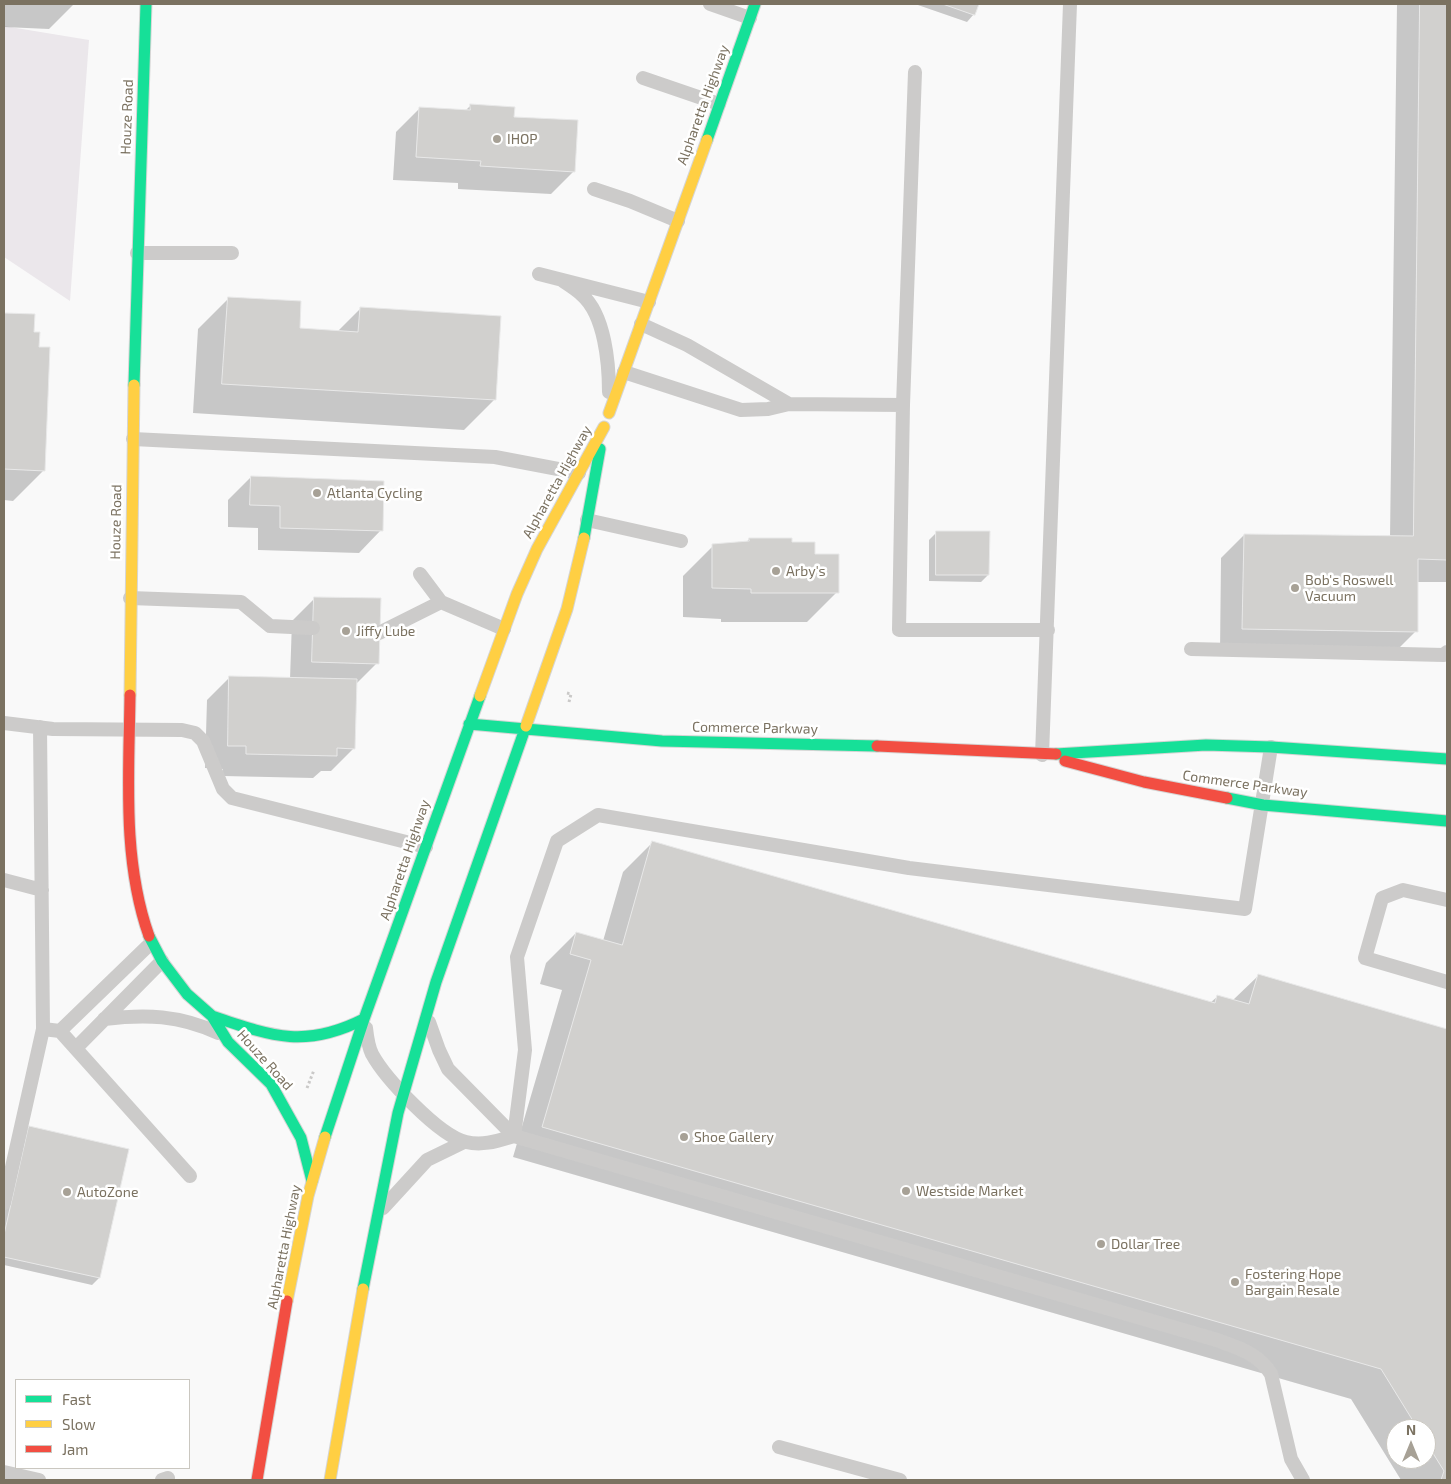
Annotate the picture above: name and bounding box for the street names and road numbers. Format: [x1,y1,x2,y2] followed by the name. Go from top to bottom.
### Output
[673,43,733,167] street label: Alpharetta Highway
[117,79,137,155] street label: Houze Road
[519,423,595,541] street label: Alpharetta Highway
[107,484,125,560] street label: Houze Road
[692,719,818,737] street label: Commerce Parkway
[1181,767,1309,801] street label: Commerce Parkway
[376,797,434,923] street label: Alpharetta Highway
[234,1026,296,1094] street label: Houze Road
[264,1183,304,1311] street label: Alpharetta Highway

